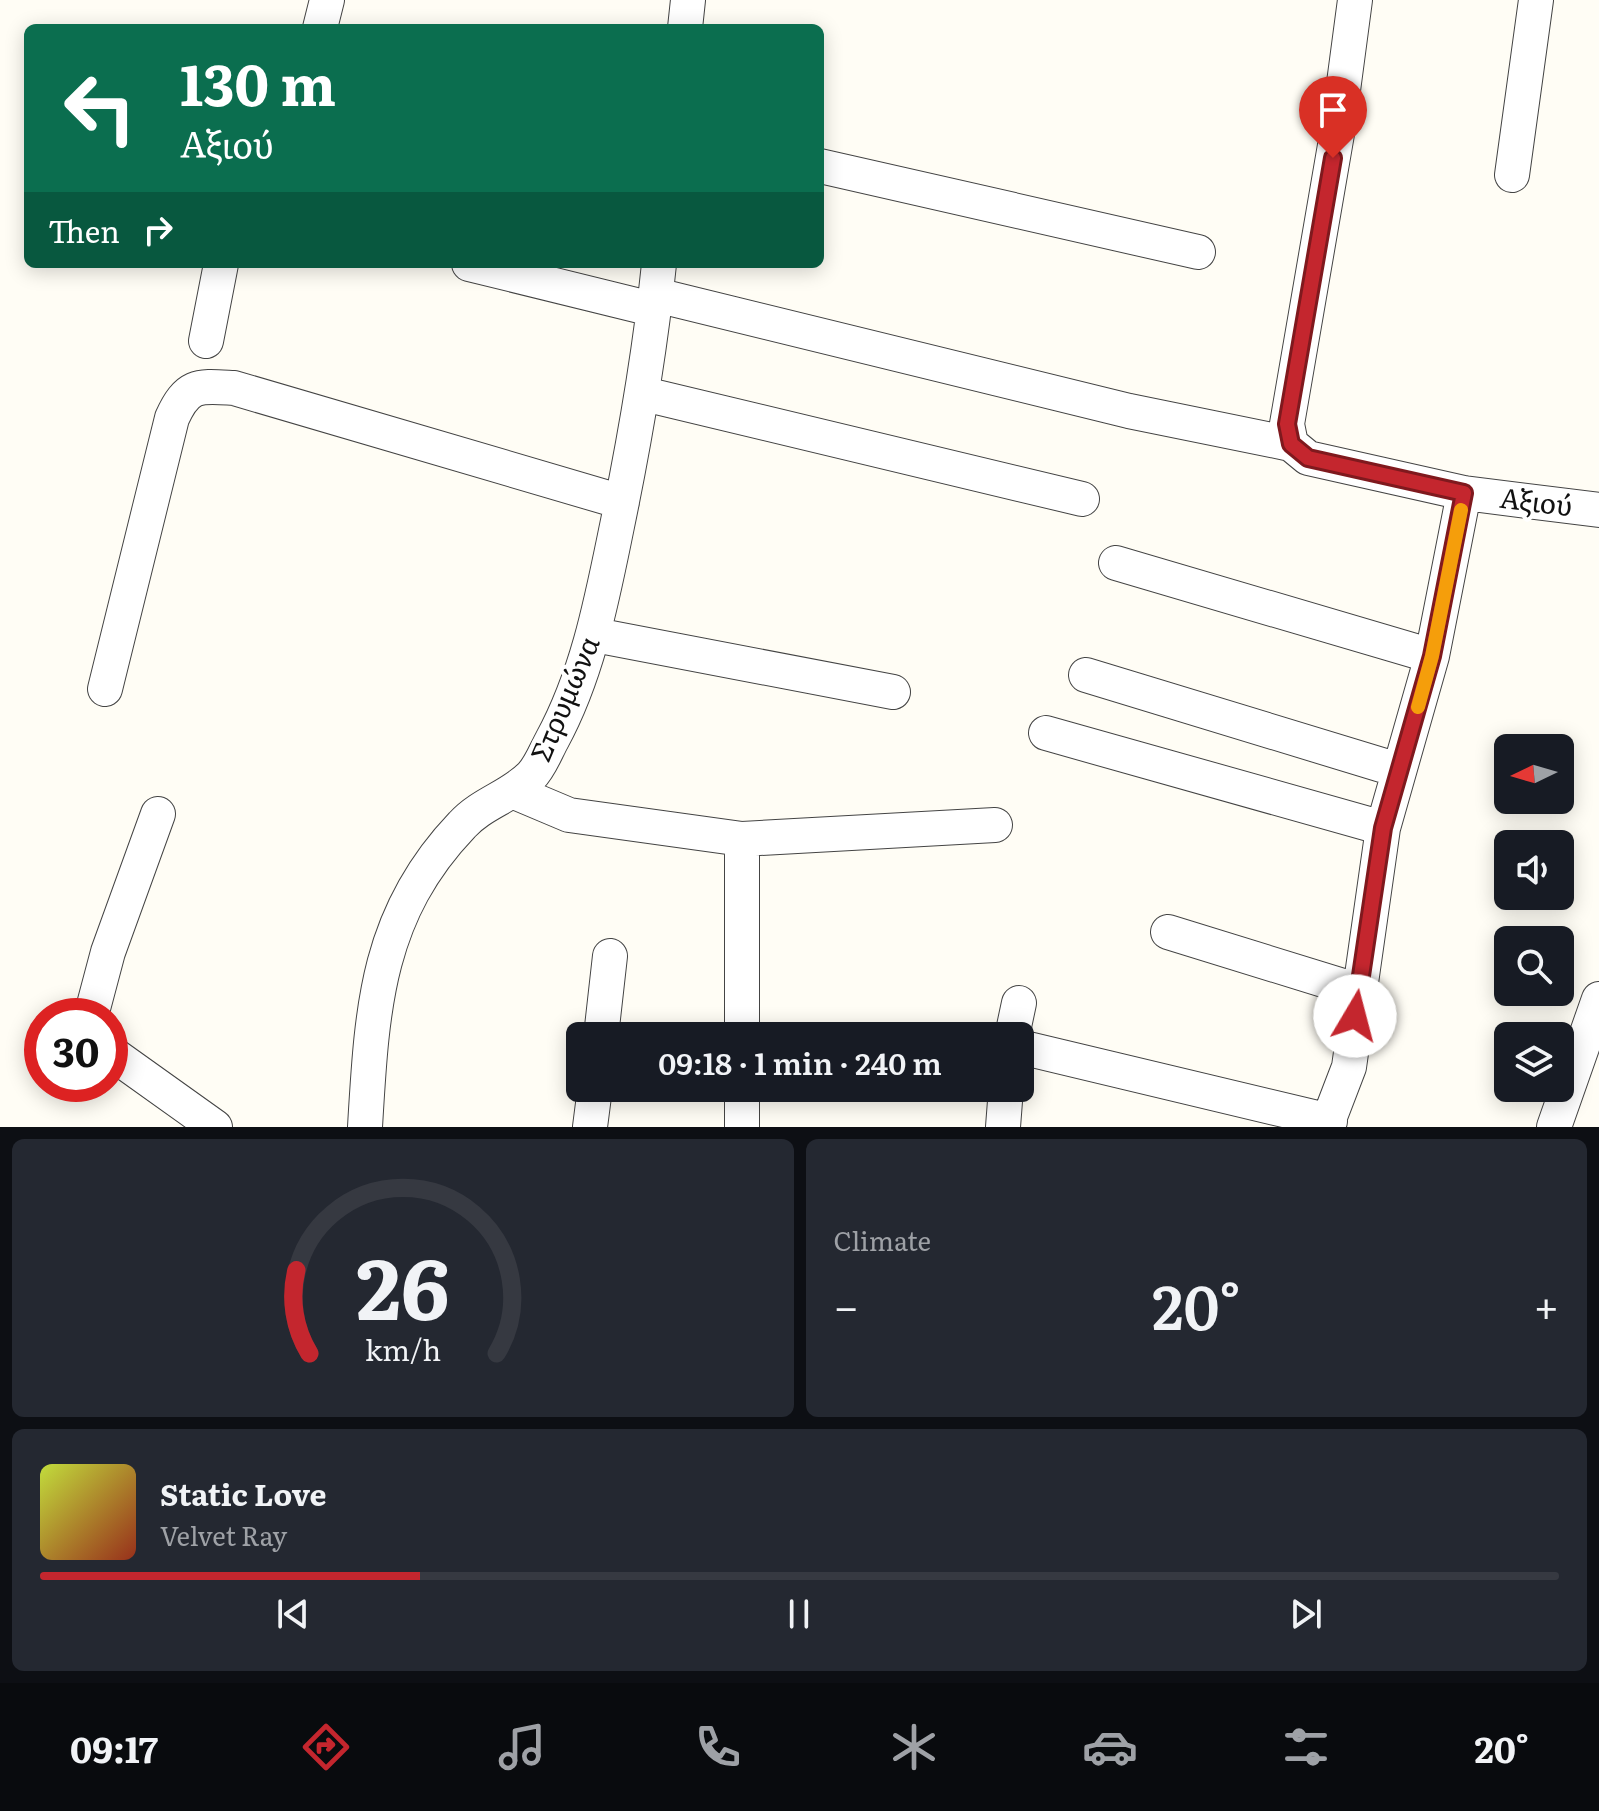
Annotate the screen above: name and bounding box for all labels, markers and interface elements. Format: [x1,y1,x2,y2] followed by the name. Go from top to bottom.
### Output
[180,40,336,123] text: 130 m
[48,56,152,160] icon: left
[1299,76,1367,158] pin
[1311,88,1355,132] icon: arrive
[180,116,273,169] text: Αξιού
[48,208,120,252] text: Then
[136,208,180,252] icon: right
[1498,475,1575,525] street label: Αξιού
[518,629,609,768] street label: Στρυμώνα
[1494,734,1574,814] north arrow
[1494,734,1574,1102] map controls
[1494,830,1574,910] button: sound
[1494,926,1574,1006] button: search
[1313,974,1397,1058] position arrow
[24,998,128,1102] speed limit sign: 30
[1494,1022,1574,1102] button: layers
[658,1040,942,1084] text: 09:18 · 1 min · 240 m
[834,1220,931,1259] text: Climate
[356,1222,449,1346] text: 26
[1152,1259,1240,1348] text: 20°
[834,1271,859,1337] text: −
[1533,1271,1559,1337] text: +
[365,1327,441,1370] text: km/h
[160,1471,327,1515] text: Static Love
[160,1515,287,1554] text: Velvet Ray
[271,1592,315,1636] icon: previous
[777,1592,821,1636] icon: pause
[1284,1592,1328,1636] icon: next
[298,1719,354,1775] icon: directions
[494,1719,550,1775] icon: music
[690,1719,746,1775] icon: phone
[886,1719,942,1775] icon: climate
[1082,1719,1138,1775] icon: car
[1278,1719,1334,1775] icon: filters
[70,1721,158,1774] text: 09:17
[1474,1721,1529,1774] text: 20°

